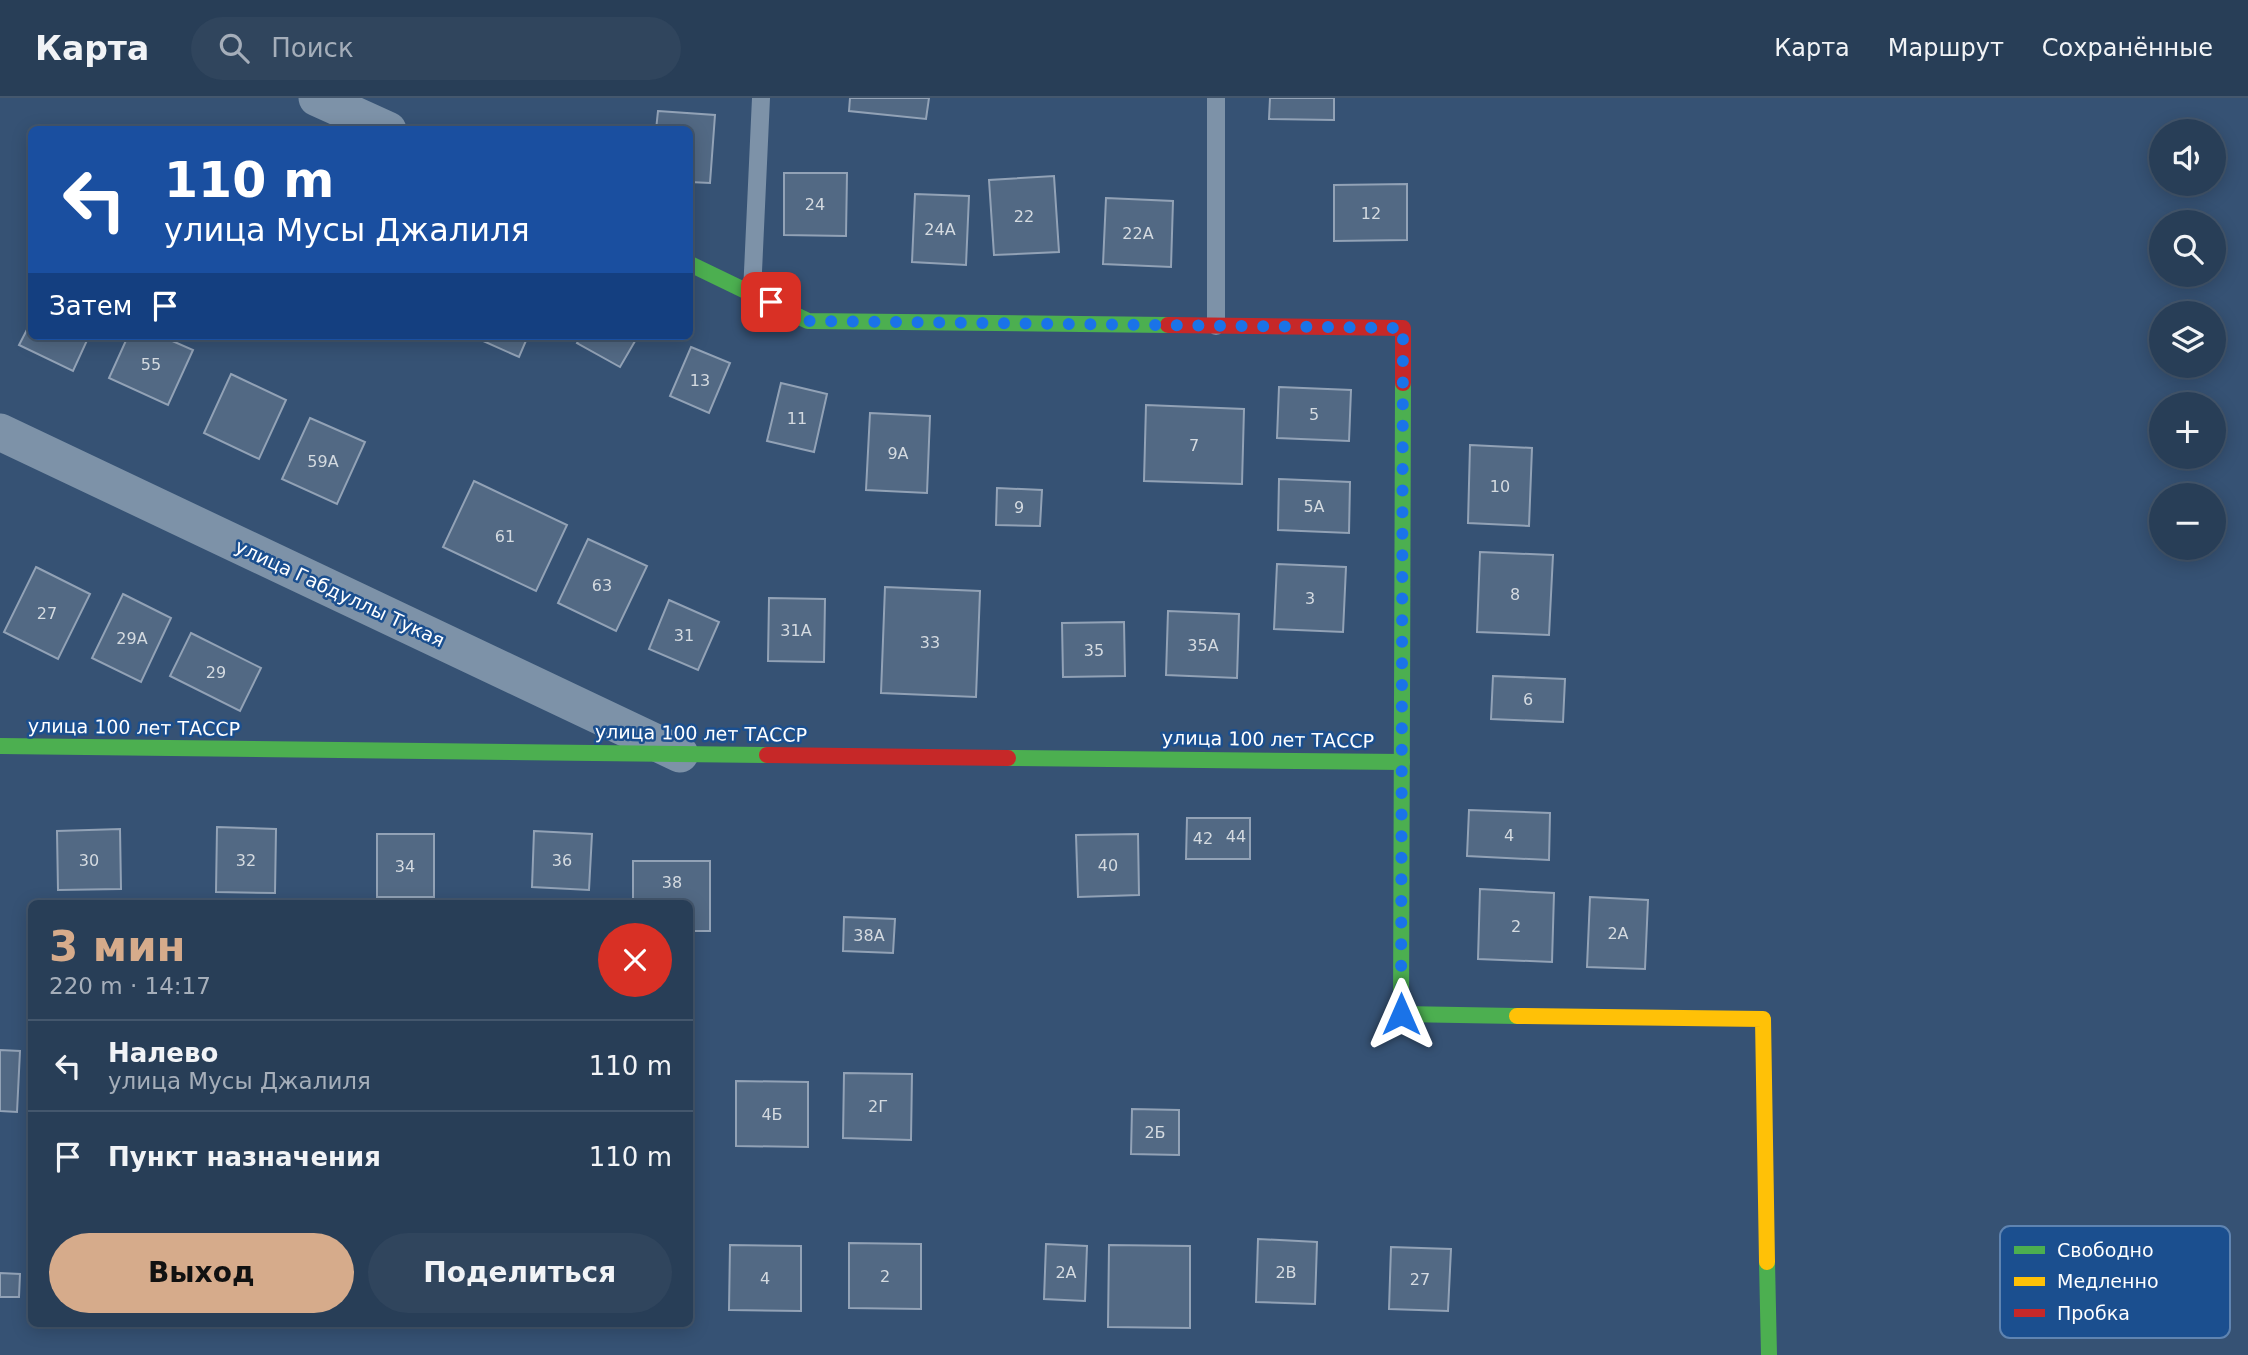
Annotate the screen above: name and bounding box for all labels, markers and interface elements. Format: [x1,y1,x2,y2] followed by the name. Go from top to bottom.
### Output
[191,17,681,80] search box
[35,29,149,68] text: Карта
[215,29,253,67] icon: search
[271,33,354,63] text: Поиск
[1774,34,1850,62] text: Карта
[1888,34,2004,62] text: Маршрут
[2042,34,2213,62] text: Сохранённые
[2149,119,2226,560] map controls
[2149,119,2226,196] button: sound
[164,152,334,209] text: 110 m
[49,154,140,245] icon: left
[805,195,825,214] house number: 24
[1361,204,1381,223] house number: 12
[1014,207,1034,226] house number: 22
[2149,210,2226,287] button: search
[164,211,530,249] text: улица Мусы Джалиля
[924,220,956,239] house number: 24А
[1122,224,1154,243] house number: 22А
[741,272,801,332] pin
[752,283,790,321] icon: arrive
[146,287,184,325] icon: arrive
[49,291,132,321] text: Затем
[2149,301,2226,378] button: layers
[141,355,161,374] house number: 55
[690,371,710,390] house number: 13
[2149,392,2226,469] button: +
[1309,405,1319,424] house number: 5
[787,409,807,428] house number: 11
[1189,436,1199,455] house number: 7
[887,444,909,463] house number: 9А
[307,452,339,471] house number: 59А
[1490,477,1510,496] house number: 10
[2149,483,2226,560] button: −
[1303,497,1325,516] house number: 5А
[1014,498,1024,517] house number: 9
[495,527,515,546] house number: 61
[232,535,448,651] street label: улица Габдуллы Тукая
[592,576,612,595] house number: 63
[1510,585,1520,604] house number: 8
[1305,589,1315,608] house number: 3
[37,604,57,623] house number: 27
[780,621,812,640] house number: 31А
[674,626,694,645] house number: 31
[116,629,148,648] house number: 29А
[920,633,940,652] house number: 33
[1187,636,1219,655] house number: 35А
[1084,641,1104,660] house number: 35
[206,663,226,682] house number: 29
[1523,690,1533,709] house number: 6
[28,714,240,740] street label: улица 100 лет ТАССР
[595,720,807,746] street label: улица 100 лет ТАССР
[1162,726,1374,752] street label: улица 100 лет ТАССР
[1504,826,1514,845] house number: 4
[1226,827,1246,846] house number: 44
[1193,829,1213,848] house number: 42
[79,851,99,870] house number: 30
[236,851,256,870] house number: 32
[552,851,572,870] house number: 36
[1098,856,1118,875] house number: 40
[395,857,415,876] house number: 34
[662,873,682,892] house number: 38
[1511,917,1521,936] house number: 2
[49,922,186,971] text: 3 мин
[598,923,672,997] button: close
[1607,924,1629,943] house number: 2А
[853,926,885,945] house number: 38А
[49,973,211,999] text: 220 m · 14:17
[1364,977,1438,1051] position arrow
[108,1038,218,1068] text: Налево
[49,1047,87,1085] icon: left
[589,1051,672,1081] text: 110 m
[108,1068,371,1094] text: улица Мусы Джалиля
[868,1097,888,1116] house number: 2Г
[761,1105,783,1124] house number: 4Б
[1144,1123,1166,1142] house number: 2Б
[49,1138,87,1176] icon: arrive
[108,1142,381,1172] text: Пункт назначения
[589,1142,672,1172] text: 110 m
[2000,1226,2230,1338] legend
[49,1233,354,1313] button: Выход
[368,1233,672,1313] button: Поделиться
[2057,1239,2154,1261] text: Свободно
[1055,1263,1077,1282] house number: 2А
[1275,1263,1297,1282] house number: 2В
[880,1267,890,1286] house number: 2
[760,1269,770,1288] house number: 4
[1410,1270,1430,1289] house number: 27
[2057,1270,2159,1292] text: Медленно
[2057,1302,2130,1324] text: Пробка

